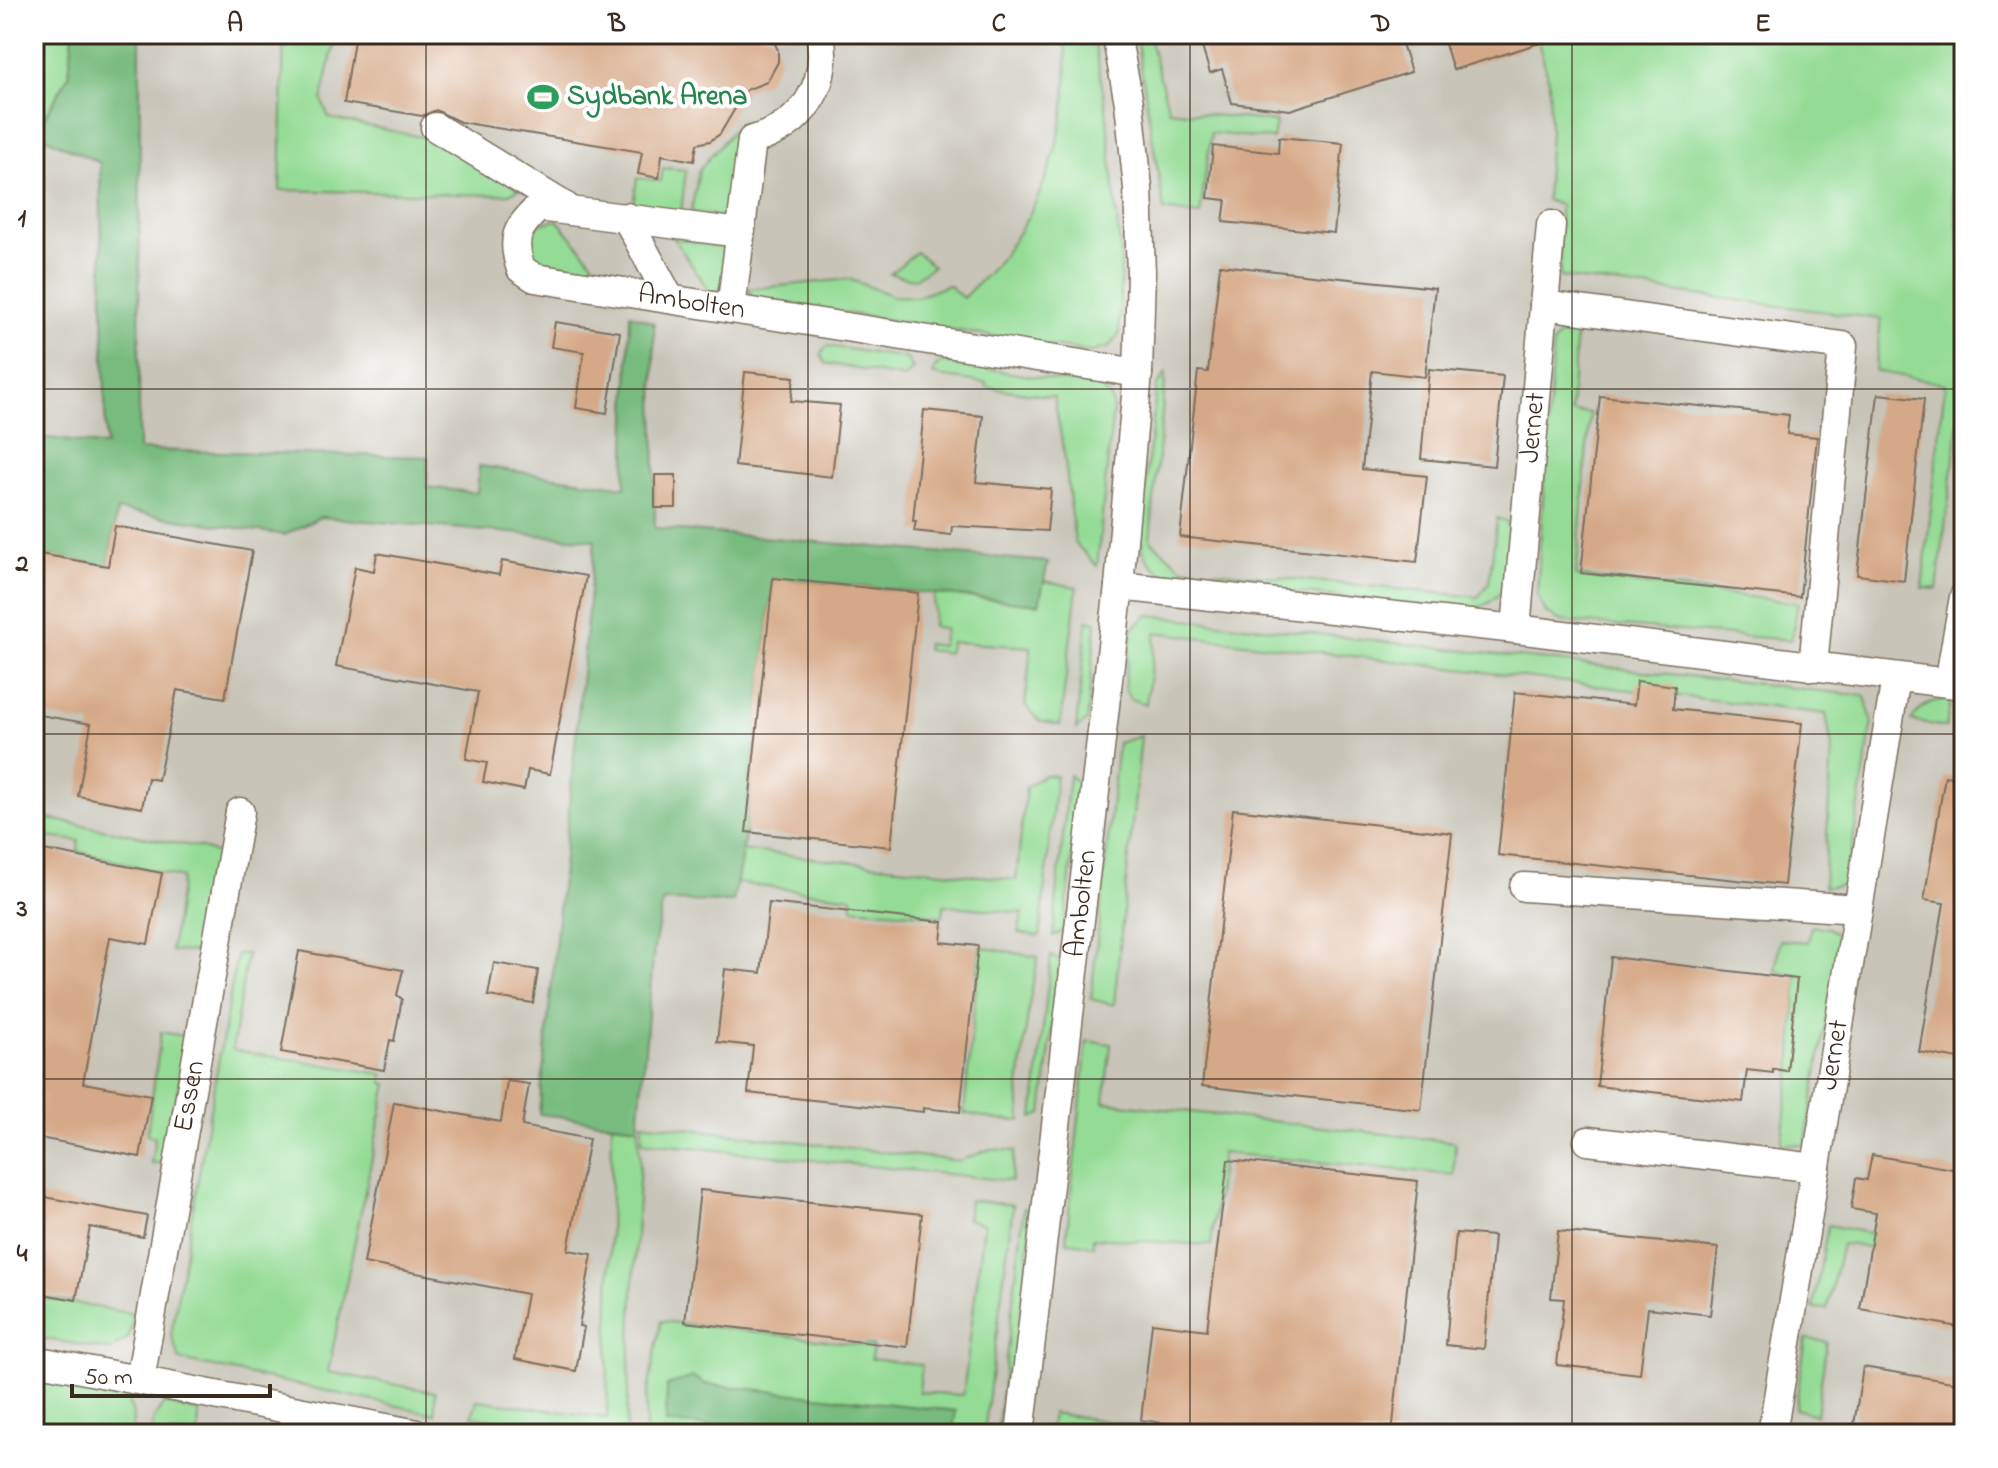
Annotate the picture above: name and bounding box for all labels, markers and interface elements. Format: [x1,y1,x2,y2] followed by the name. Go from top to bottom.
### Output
[227,6,243,44] text: A
[607,6,626,44] text: B
[992,6,1006,44] text: C
[1370,6,1391,44] text: D
[1755,6,1771,44] text: E
[567,77,748,118] place label: Sydbank Arena
[526,80,560,114] sports icon: Sydbank Arena
[18,201,27,239] text: 1
[635,274,748,331] street label: Ambolten
[1510,391,1557,465] street label: Jernet
[15,546,29,584] text: 2
[1055,848,1109,960] street label: Ambolten
[16,891,28,929] text: 3
[1808,1017,1860,1093] street label: Jernet
[164,1057,216,1135] street label: Essen
[17,1236,28,1274] text: 4
[72,1348,270,1398] scale bar
[84,1361,133,1396] text: 50 m

